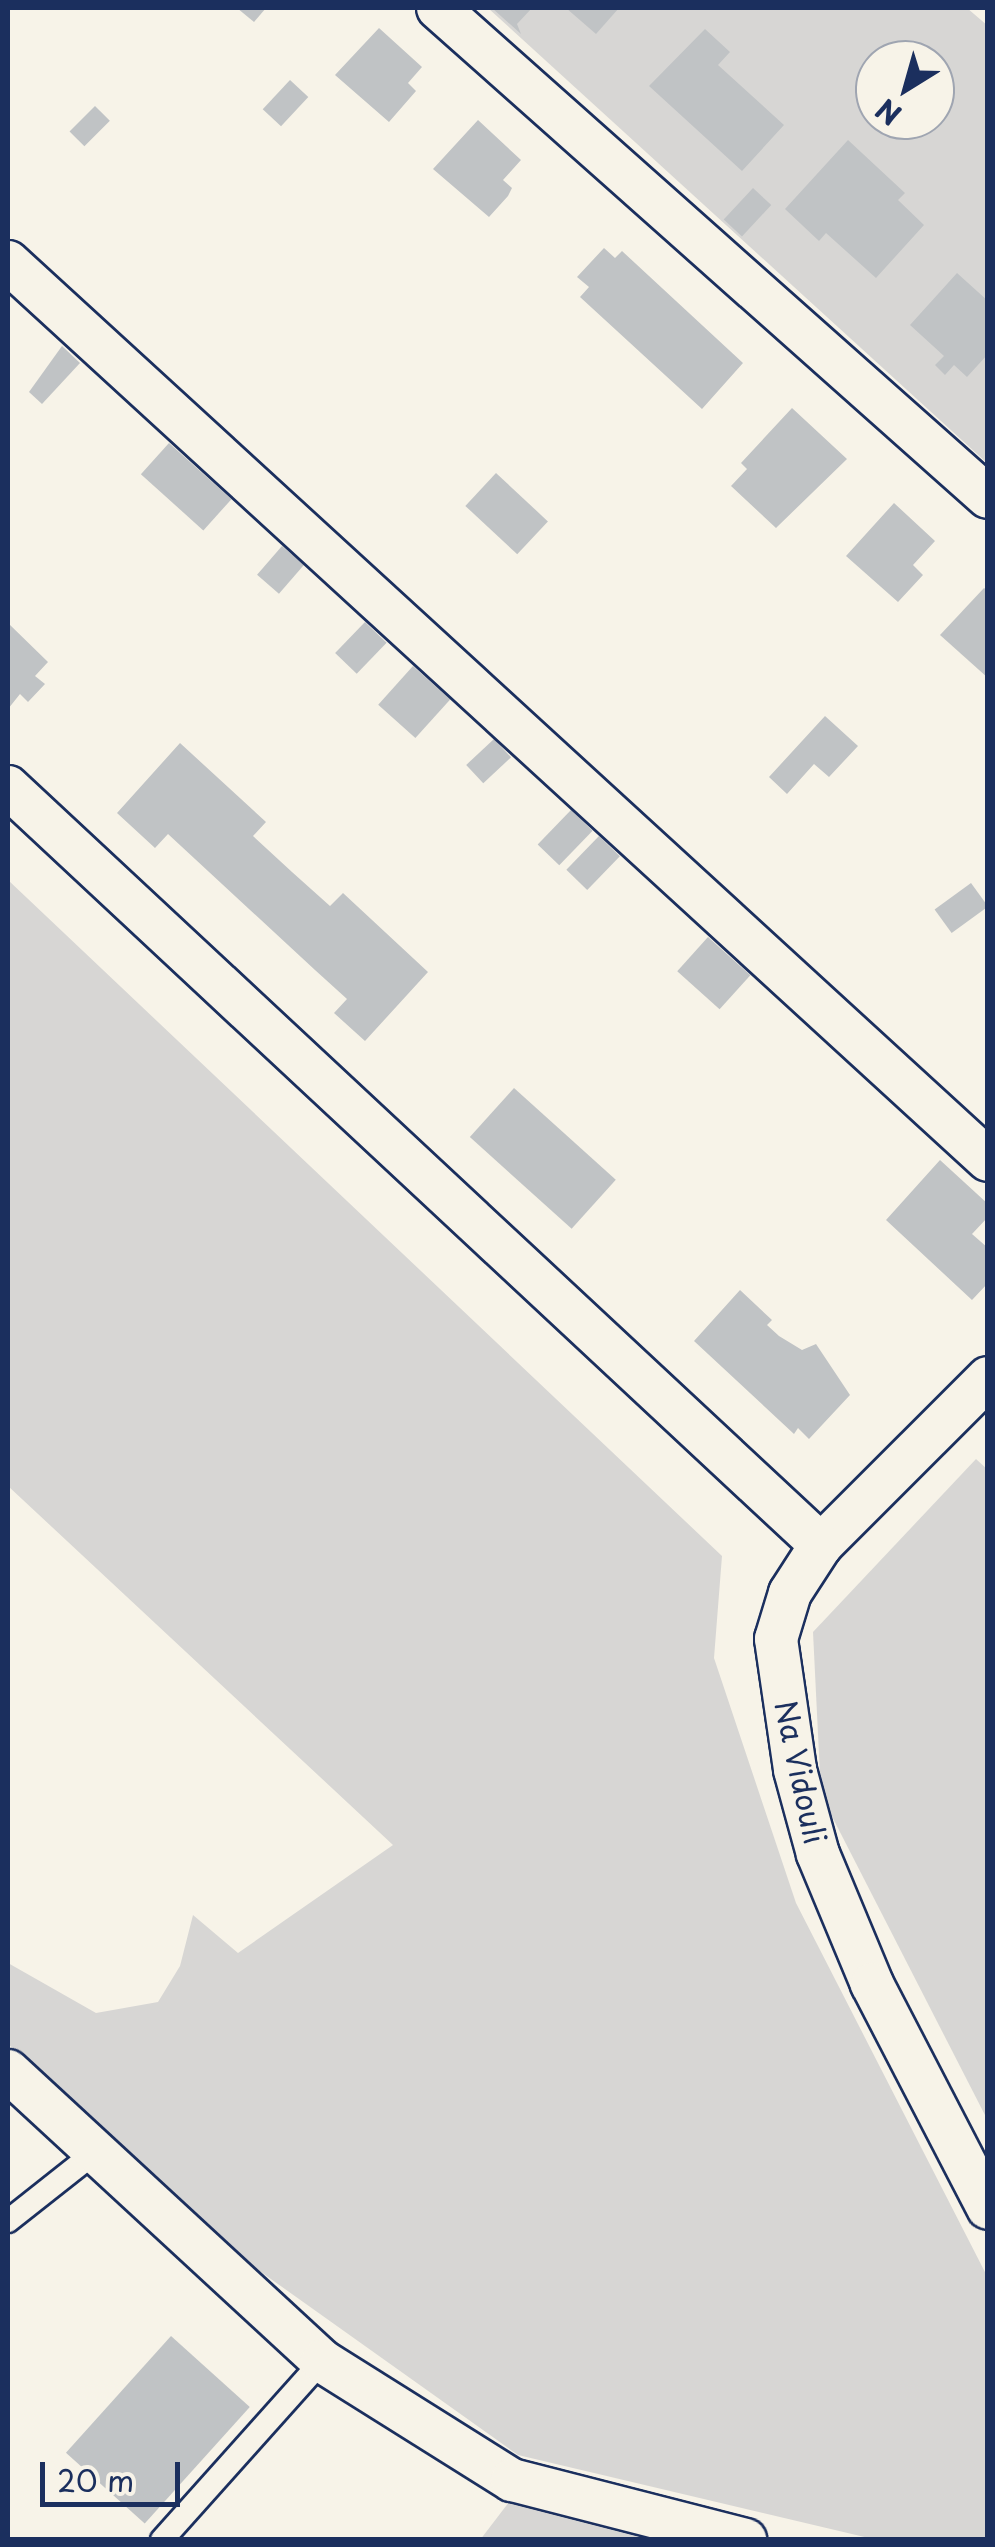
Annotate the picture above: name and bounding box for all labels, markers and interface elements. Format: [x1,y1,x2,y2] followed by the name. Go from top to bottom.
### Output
[855,40,955,140] north arrow
[866,89,910,137] text: N
[768,1696,834,1848] street label: Na Vidouli
[45,2442,185,2504] scale bar
[57,2457,134,2502] text: 20 m

